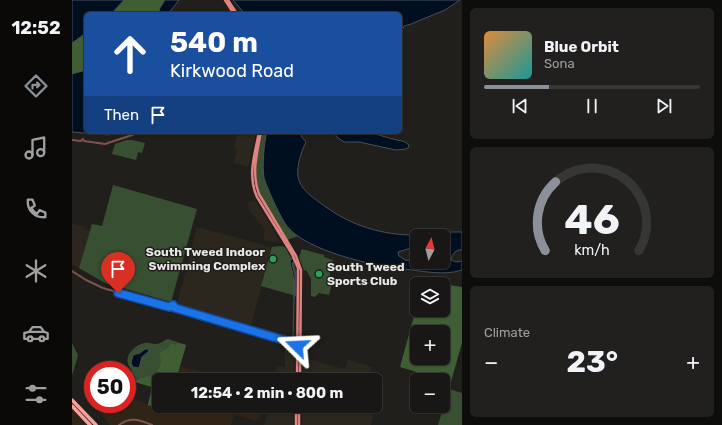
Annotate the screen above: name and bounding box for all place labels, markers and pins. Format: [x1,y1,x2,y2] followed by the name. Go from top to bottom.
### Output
[146,245,266,273] place label: South Tweed Indoor Swimming Complex
[101,252,135,293] pin
[268,254,278,264] marker: South Tweed Indoor Swimming Complex
[327,260,404,288] place label: South Tweed Sports Club
[314,269,324,279] marker: South Tweed Sports Club

